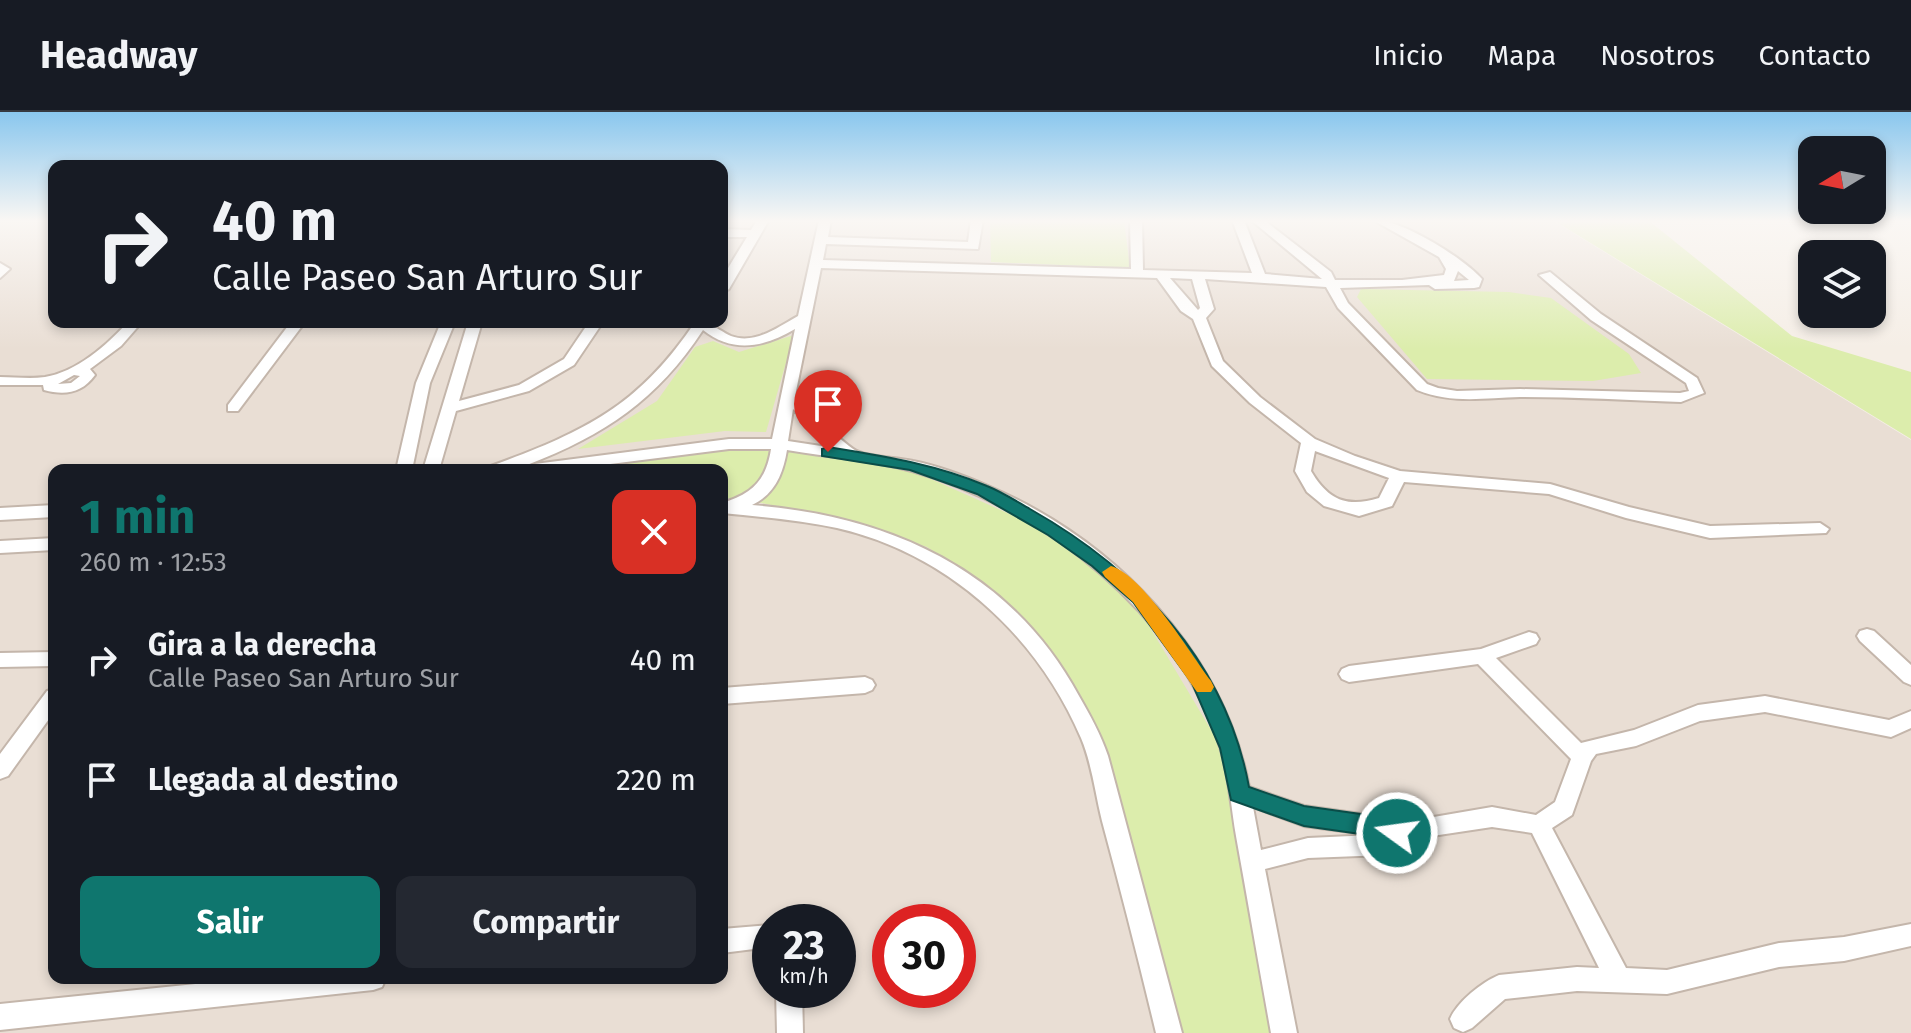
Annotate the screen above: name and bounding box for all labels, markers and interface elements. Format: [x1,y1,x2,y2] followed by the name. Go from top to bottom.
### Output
[40,32,197,78] text: Headway
[1373,39,1444,72] text: Inicio
[1488,39,1556,72] text: Mapa
[1600,39,1715,72] text: Nosotros
[1759,39,1871,72] text: Contacto
[1798,136,1886,224] north arrow
[1798,136,1886,328] map controls
[212,188,337,255] text: 40 m
[80,192,184,296] icon: right
[1798,240,1886,328] button: layers
[212,256,642,300] text: Calle Paseo San Arturo Sur
[794,370,862,452] pin
[806,382,850,426] icon: arrive
[80,488,195,546] text: 1 min
[612,490,696,574] button: close
[80,547,227,578] text: 260 m · 12:53
[148,627,377,663] text: Gira a la derecha
[80,638,124,682] icon: right
[630,642,696,678] text: 40 m
[148,663,459,694] text: Calle Paseo San Arturo Sur
[80,758,124,802] icon: arrive
[148,762,398,798] text: Llegada al destino
[616,762,696,798] text: 220 m
[1355,791,1439,875] position arrow
[80,876,380,968] button: Salir
[396,876,696,968] button: Compartir
[872,904,976,1008] speed limit sign: 30
[783,922,825,970] text: 23
[779,964,829,988] text: km/h

